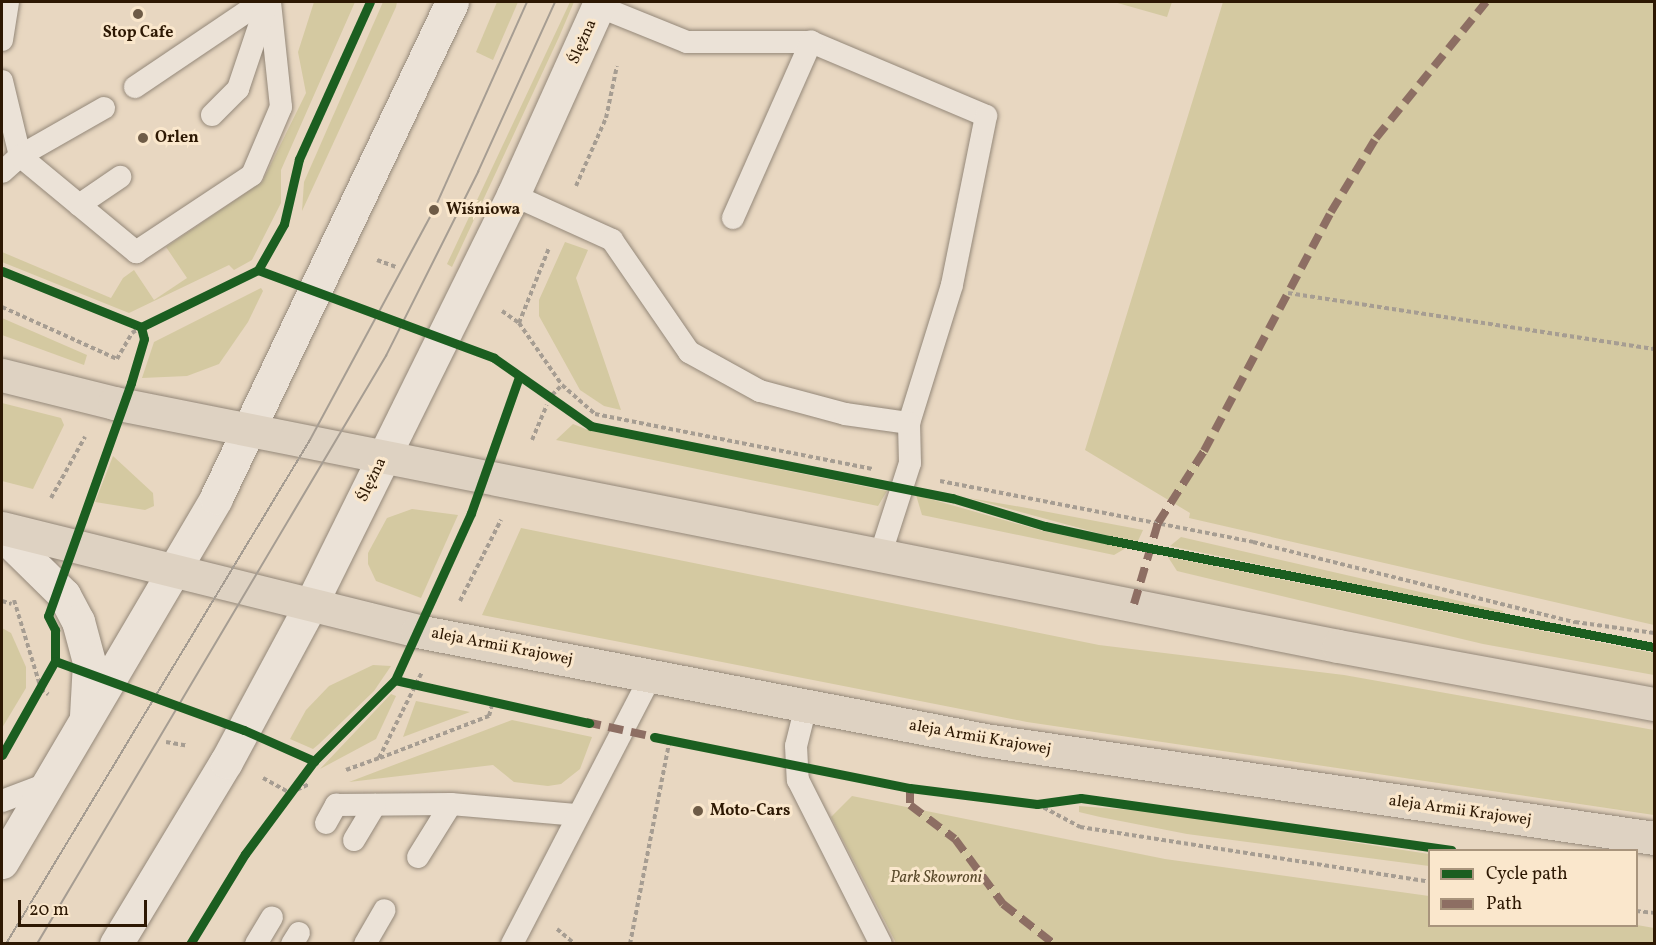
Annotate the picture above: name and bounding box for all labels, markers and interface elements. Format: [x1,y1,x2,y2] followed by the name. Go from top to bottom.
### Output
[131,7,145,21] marker: Stop Cafe
[565,17,601,67] street label: Ślężna
[103,23,173,43] place label: Stop Cafe
[155,128,199,148] place label: Orlen
[136,131,150,145] marker: Orlen
[446,200,520,220] place label: Wiśniowa
[427,203,441,217] marker: Wiśniowa
[353,455,391,505] street label: Ślężna
[430,624,574,670] street label: aleja Armii Krajowej
[908,716,1052,760] street label: aleja Armii Krajowej
[1387,791,1533,831] street label: aleja Armii Krajowej
[710,801,790,821] place label: Moto-Cars
[691,804,705,818] marker: Moto-Cars
[1428,849,1638,927] legend
[1486,862,1568,887] text: Cycle path
[890,868,982,888] park label: Park Skowroni
[21,888,150,926] scale bar
[1486,892,1522,917] text: Path
[29,898,69,923] text: 20 m

